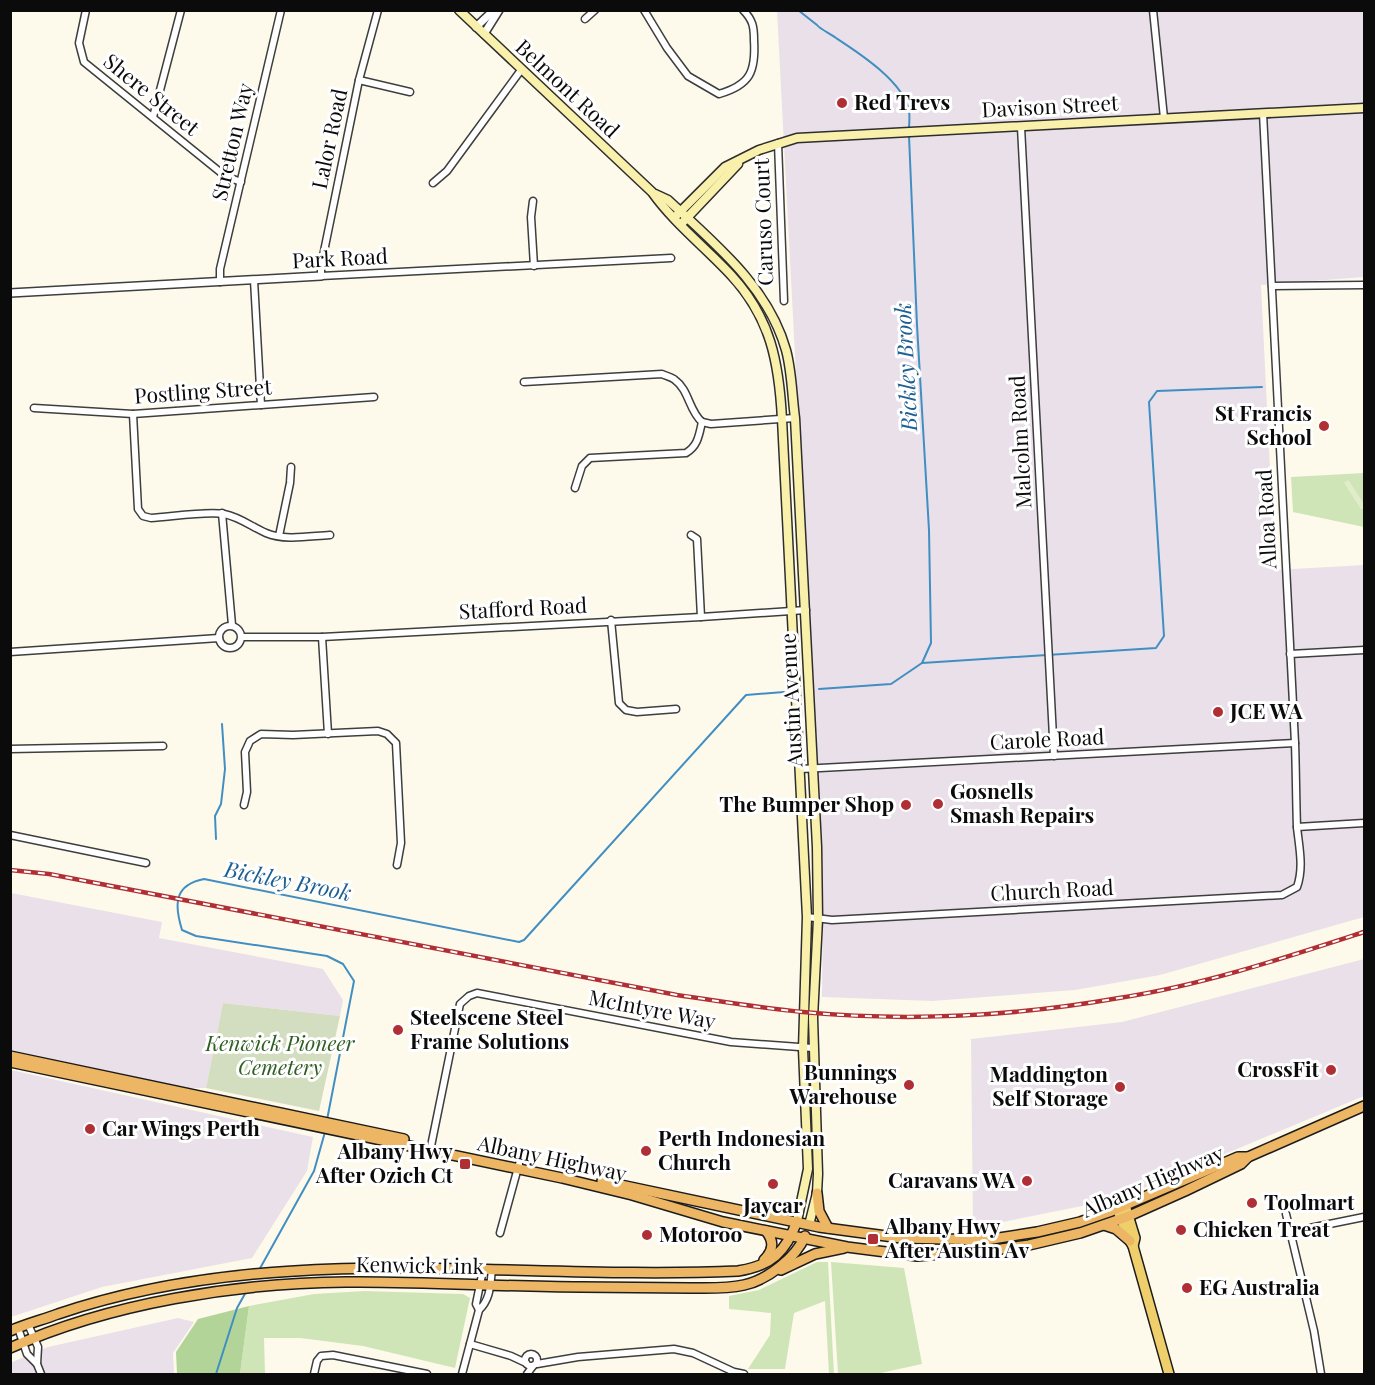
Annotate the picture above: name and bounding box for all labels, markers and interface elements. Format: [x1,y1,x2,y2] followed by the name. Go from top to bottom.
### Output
[510,32,626,143] street label: Belmont Road
[99,46,206,141] street label: Shere Street
[204,80,258,203] street label: Stretton Way
[304,86,352,191] street label: Lalor Road
[854,87,950,115] place label: Red Trevs
[981,87,1120,123] street label: Davison Street
[835,96,849,110] marker: Red Trevs
[746,157,778,286] street label: Caruso Court
[291,241,388,273] street label: Park Road
[887,302,923,433] water label: Bickley Brook
[133,371,273,409] street label: Postling Street
[1002,375,1036,510] street label: Malcolm Road
[1215,398,1312,450] place label: St Francis School
[1317,419,1331,433] marker: St Francis School
[1248,469,1282,571] street label: Alloa Road
[458,590,588,624] street label: Stafford Road
[773,632,808,769] street label: Austin Avenue
[1229,696,1304,724] place label: JCE WA
[1211,705,1225,719] marker: JCE WA
[989,721,1105,755] street label: Carole Road
[950,776,1094,828] place label: Gosnells Smash Repairs
[719,789,894,817] place label: The Bumper Shop
[931,797,945,811] marker: Gosnells Smash Repairs
[899,798,913,812] marker: The Bumper Shop
[221,853,354,907] water label: Bickley Brook
[990,872,1114,906] street label: Church Road
[587,982,719,1034] street label: McIntyre Way
[410,1002,569,1054] place label: Steelscene Steel Frame Solutions
[391,1023,405,1037] marker: Steelscene Steel Frame Solutions
[205,1028,356,1080] park label: Kenwick Pioneer Cemetery
[1237,1054,1320,1082] place label: CrossFit
[788,1057,897,1109] place label: Bunnings Warehouse
[990,1059,1108,1111] place label: Maddington Self Storage
[1324,1063,1338,1077] marker: CrossFit
[902,1078,916,1092] marker: Bunnings Warehouse
[1113,1080,1127,1094] marker: Maddington Self Storage
[102,1113,260,1141] place label: Car Wings Perth
[83,1122,97,1136] marker: Car Wings Perth
[658,1123,825,1175] place label: Perth Indonesian Church
[474,1127,630,1187] street label: Albany Highway
[315,1136,454,1188] place label: Albany Hwy After Ozich Ct
[1076,1138,1228,1223] street label: Albany Highway
[639,1144,653,1158] marker: Perth Indonesian Church
[458,1157,472,1171] marker: Albany Hwy After Ozich Ct
[888,1165,1016,1193] place label: Caravans WA
[1020,1174,1034,1188] marker: Caravans WA
[766,1177,780,1191] marker: Jaycar
[1264,1187,1355,1215] place label: Toolmart
[742,1190,803,1218] place label: Jaycar
[1245,1196,1259,1210] marker: Toolmart
[884,1211,1029,1263] place label: Albany Hwy After Austin Av
[1193,1214,1330,1242] place label: Chicken Treat
[659,1219,742,1247] place label: Motoroo
[1174,1223,1188,1237] marker: Chicken Treat
[640,1228,654,1242] marker: Motoroo
[866,1232,880,1246] marker: Albany Hwy After Austin Av
[356,1249,485,1279] street label: Kenwick Link
[1199,1272,1320,1300] place label: EG Australia
[1180,1281,1194,1295] marker: EG Australia

